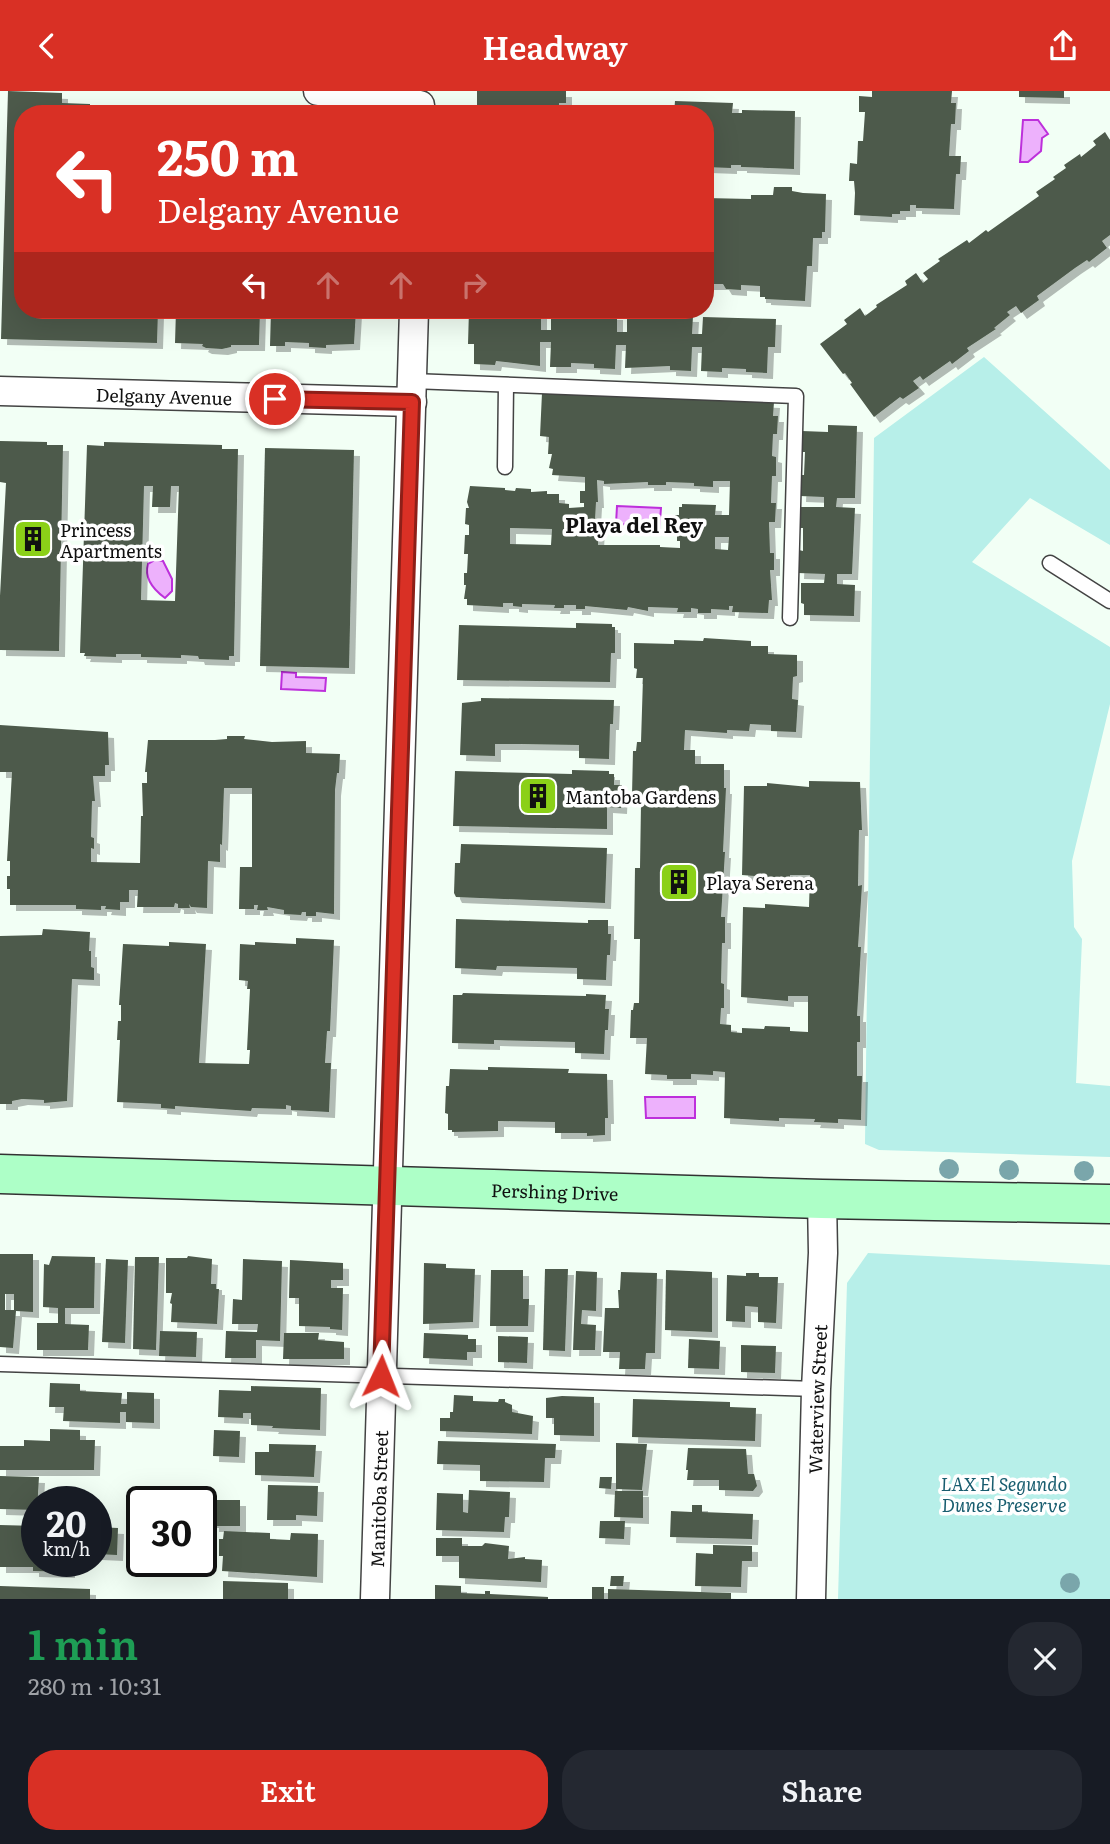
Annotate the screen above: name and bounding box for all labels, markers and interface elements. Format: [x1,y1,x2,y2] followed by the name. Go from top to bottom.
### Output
[482,22,628,70] text: Headway
[28,27,66,65] icon: back
[1044,27,1082,65] icon: share
[157,118,299,191] text: 250 m
[42,133,133,224] icon: left
[157,185,399,233] text: Delgany Avenue
[236,266,274,304] icon: left
[309,266,347,304] icon: ahead
[382,266,420,304] icon: ahead
[455,266,493,304] icon: right
[245,369,305,429] pin
[95,380,233,411] street label: Delgany Avenue
[256,380,294,418] icon: arrive
[565,508,703,539] district label: Playa del Rey
[60,516,162,564] place label: Princess Apartments
[12,518,54,560] building icon: Princess Apartments
[517,775,559,817] building icon: Mantoba Gardens
[565,783,716,810] place label: Mantoba Gardens
[658,861,700,903] building icon: Playa Serena
[706,869,814,896] place label: Playa Serena
[491,1175,619,1206] street label: Pershing Drive
[800,1323,833,1474] street label: Waterview Street
[344,1339,418,1413] position arrow
[362,1429,394,1568] street label: Manitoba Street
[941,1470,1067,1518] park label: LAX El Segundo Dunes Preserve
[126,1486,217,1577] speed limit sign: 30
[46,1496,87,1548] text: 20
[43,1535,90,1562] text: km/h
[28,1611,138,1673] text: 1 min
[1008,1622,1082,1696] button: close
[28,1668,161,1702] text: 280 m · 10:31
[28,1750,548,1830] button: Exit
[562,1750,1082,1830] button: Share

